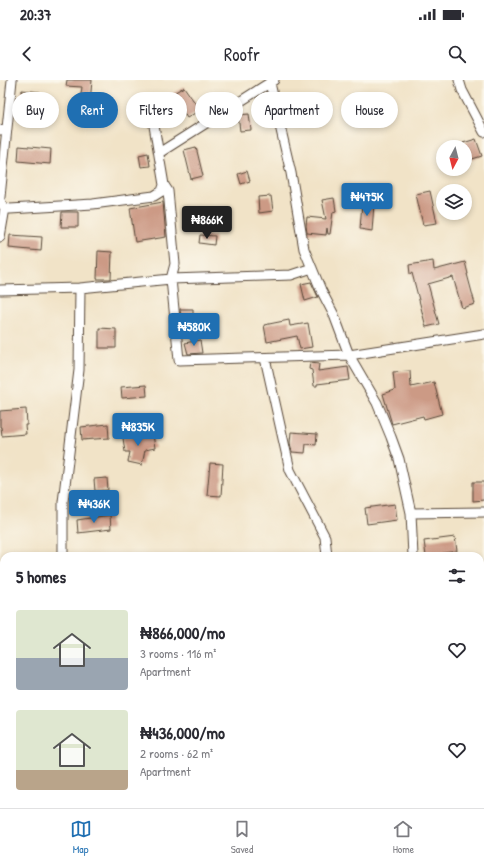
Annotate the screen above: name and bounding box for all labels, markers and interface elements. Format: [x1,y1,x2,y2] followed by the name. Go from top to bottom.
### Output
[20,4,51,25] text: 20:37
[224,42,260,67] text: Roofr
[16,43,38,65] icon: back
[446,43,468,65] icon: search
[12,92,59,128] chip: Buy
[67,92,118,128] chip: Rent
[126,92,187,128] chip: Filters
[195,92,243,128] chip: New
[251,92,333,128] chip: Apartment
[341,92,398,128] chip: House
[436,140,472,176] north arrow
[436,140,472,220] map controls
[339,183,395,217] pin: ₦475K
[436,184,472,220] button: layers
[351,187,384,205] text: ₦475K
[179,206,235,240] pin: ₦866K
[191,210,223,228] text: ₦866K
[166,313,222,347] pin: ₦580K
[177,317,211,335] text: ₦580K
[110,413,166,447] pin: ₦835K
[121,417,155,435] text: ₦835K
[66,490,122,524] pin: ₦436K
[78,494,110,512] text: ₦436K
[16,565,66,588] text: 5 homes
[446,565,468,587] icon: filters
[140,621,225,644] text: ₦866,000/mo
[48,626,96,674] icon: home
[446,639,468,661] icon: heart
[140,644,216,662] text: 3 rooms · 116 m²
[140,662,191,680] text: Apartment
[140,721,225,744] text: ₦436,000/mo
[48,726,96,774] icon: home
[446,739,468,761] icon: heart
[140,744,213,762] text: 2 rooms · 62 m²
[140,762,191,780] text: Apartment
[70,818,92,856] tab: Map
[231,818,253,856] tab: Saved
[392,818,414,856] tab: Home

